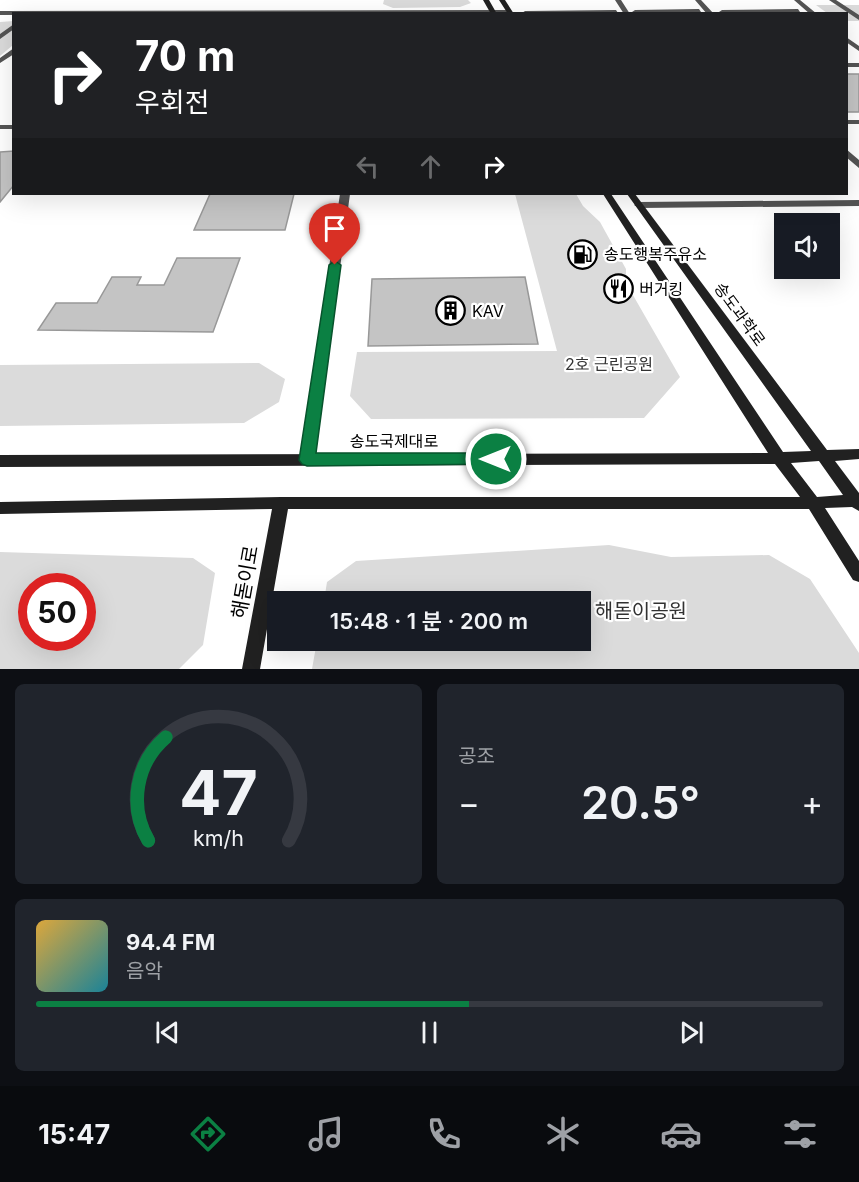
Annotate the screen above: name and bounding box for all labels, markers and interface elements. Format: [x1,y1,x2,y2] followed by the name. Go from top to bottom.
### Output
[135,30,235,81] text: 70 m
[36,36,114,114] icon: right
[135,86,210,119] text: 우회전
[351,150,384,183] icon: left
[414,150,447,183] icon: ahead
[477,150,510,183] icon: right
[309,203,360,265] pin
[318,212,351,245] icon: arrive
[774,213,840,279] map controls
[774,213,840,279] button: sound
[567,238,599,270] fuel station icon: 송도행복주유소
[604,244,707,264] place label: 송도행복주유소
[602,273,634,305] restaurant icon: 버거킹
[710,278,770,350] street label: 송도과학로
[639,279,683,299] place label: 버거킹
[435,295,467,327] building icon: KAV
[472,301,504,321] place label: KAV
[565,354,653,374] park label: 2호 근린공원
[464,427,528,491] position arrow
[350,431,438,451] street label: 송도국제대로
[227,544,263,620] street label: 해돋이로
[18,573,96,651] speed limit sign: 50
[595,599,687,623] park label: 해돋이공원
[330,608,528,634] text: 15:48 · 1 분 · 200 m
[458,744,495,768] text: 공조
[179,755,258,830] text: 47
[581,775,700,830] text: 20.5°
[458,783,480,823] text: −
[801,783,823,823] text: +
[193,825,244,851] text: km/h
[126,929,215,955] text: 94.4 FM
[126,959,163,983] text: 음악
[151,1016,184,1049] icon: previous
[413,1016,446,1049] icon: pause
[675,1016,708,1049] icon: next
[187,1113,229,1155] icon: directions
[305,1113,347,1155] icon: music
[423,1113,465,1155] icon: phone
[542,1113,584,1155] icon: climate
[660,1113,702,1155] icon: car
[779,1113,821,1155] icon: filters
[38,1118,110,1151] text: 15:47

